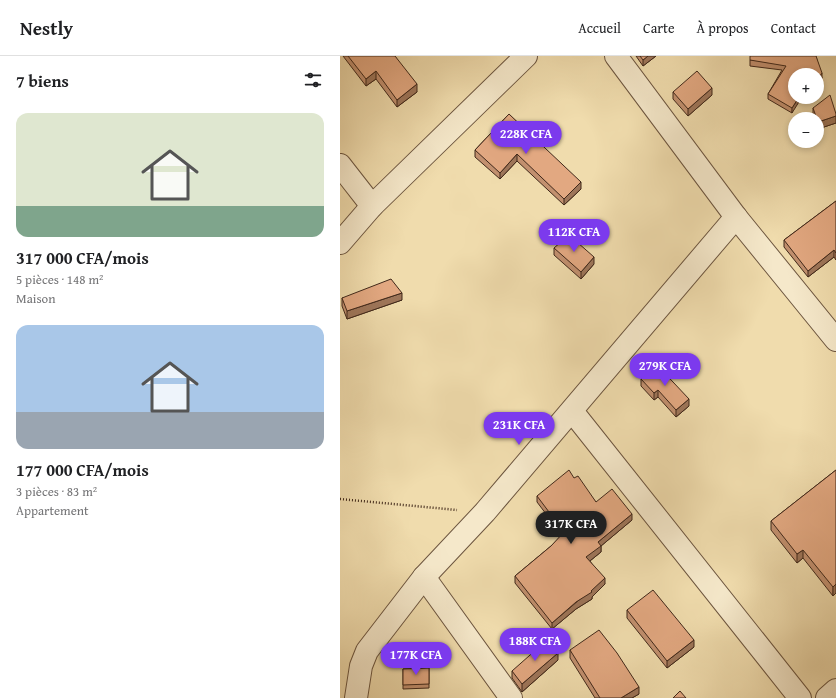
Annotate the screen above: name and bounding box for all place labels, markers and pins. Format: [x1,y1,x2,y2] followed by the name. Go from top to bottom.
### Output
[485,121,567,155] pin: 228K CFA
[533,219,615,253] pin: 112K CFA
[624,353,706,387] pin: 279K CFA
[478,412,560,446] pin: 231K CFA
[530,511,612,545] pin: 317K CFA
[494,628,576,662] pin: 188K CFA
[375,642,457,676] pin: 177K CFA

